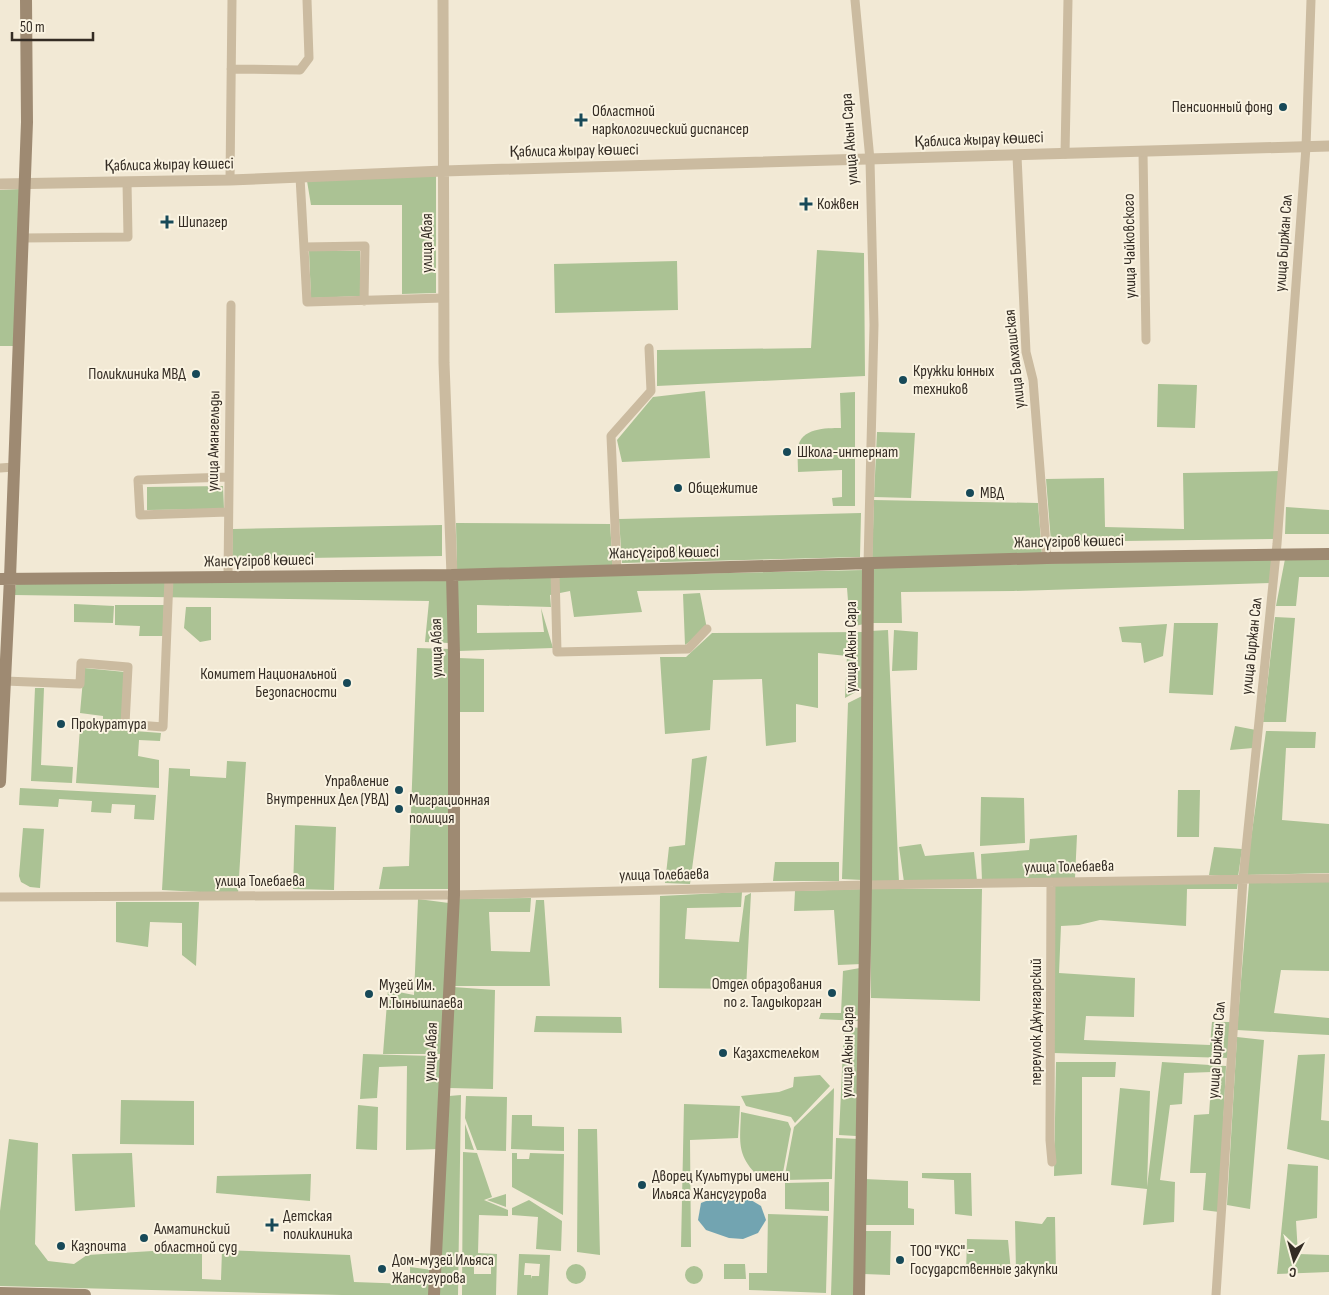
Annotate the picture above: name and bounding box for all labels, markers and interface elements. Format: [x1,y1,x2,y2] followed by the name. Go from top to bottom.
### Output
[12,10,94,42] scale bar
[20,18,45,37] text: 50 m
[837,93,863,185] street label: улица Акын Сара
[1172,98,1273,117] place label: Пенсионный фонд
[1277,101,1289,113] marker: Пенсионный фонд
[592,102,749,139] place label: Областной наркологический диспансер
[574,113,588,127] marker: Областной наркологический диспансер
[914,128,1044,152] street label: Қаблиса жырау көшесі
[509,140,639,162] street label: Қаблиса жырау көшесі
[104,154,234,176] street label: Қаблиса жырау көшесі
[1120,193,1140,299] street label: улица Чайковского
[1271,193,1297,292] street label: улица Биржан Сал
[817,195,859,214] place label: Кожвен
[799,197,813,211] marker: Кожвен
[178,213,228,232] place label: Шипагер
[418,213,437,273] street label: улица Абая
[160,215,174,229] marker: Шипагер
[1000,309,1030,409] street label: улица Балхашская
[913,362,994,399] place label: Кружки юнных техников
[88,365,186,384] place label: Поликлиника МВД
[190,368,202,380] marker: Поликлиника МВД
[897,374,909,386] marker: Кружки юнных техников
[204,390,224,492] street label: улица Амангельды
[797,443,898,462] place label: Школа-интернат
[781,446,793,458] marker: Школа-интернат
[688,479,758,498] place label: Общежитие
[672,482,684,494] marker: Общежитие
[980,484,1005,503] place label: МВД
[964,487,976,499] marker: МВД
[1014,532,1124,552] street label: Жансүгіров көшесі
[609,543,719,563] street label: Жансүгіров көшесі
[204,551,314,571] street label: Жансүгіров көшесі
[1237,596,1267,695] street label: улица Биржан Сал
[842,601,861,693] street label: улица Акын Сара
[427,618,447,678] street label: улица Абая
[200,665,337,702] place label: Комитет Национальной Безопасности
[341,677,353,689] marker: Комитет Национальной Безопасности
[71,715,147,734] place label: Прокуратура
[55,718,67,730] marker: Прокуратура
[266,772,389,809] place label: Управление Внутренних Дел (УВД)
[393,784,405,796] marker: Управление Внутренних Дел (УВД)
[409,791,490,828] place label: Миграционная полиция
[393,803,405,815] marker: Миграционная полиция
[1024,857,1114,877] street label: улица Толебаева
[619,865,709,885] street label: улица Толебаева
[215,872,305,891] street label: улица Толебаева
[1027,958,1046,1086] street label: переулок Джунгарский
[712,975,822,1012] place label: Отдел образования по г. Талдыкорган
[379,976,463,1013] place label: Музей Им. М.Тынышпаева
[826,987,838,999] marker: Отдел образования по г. Талдыкорган
[363,988,375,1000] marker: Музей Им. М.Тынышпаева
[1204,1000,1230,1099] street label: улица Биржан Сал
[838,1006,858,1098] street label: улица Акын Сара
[420,1022,442,1082] street label: улица Абая
[733,1044,819,1063] place label: Казахстелеком
[717,1047,729,1059] marker: Казахстелеком
[652,1167,789,1204] place label: Дворец Культуры имени Ильяса Жансугурова
[636,1179,648,1191] marker: Дворец Культуры имени Ильяса Жансугурова
[283,1207,353,1244] place label: Детская поликлиника
[265,1218,279,1232] marker: Детская поликлиника
[153,1220,237,1257] place label: Алматинский областной суд
[138,1232,150,1244] marker: Алматинский областной суд
[1269,1235,1319,1285] north arrow
[71,1237,126,1256] place label: Казпочта
[55,1240,67,1252] marker: Казпочта
[910,1242,1058,1279] place label: ТОО "УКС" - Государственные закупки
[392,1251,494,1288] place label: Дом-музей Ильяса Жансугурова
[894,1254,906,1266] marker: ТОО "УКС" - Государственные закупки
[376,1263,388,1275] marker: Дом-музей Ильяса Жансугурова
[1288,1264,1297,1281] text: С

